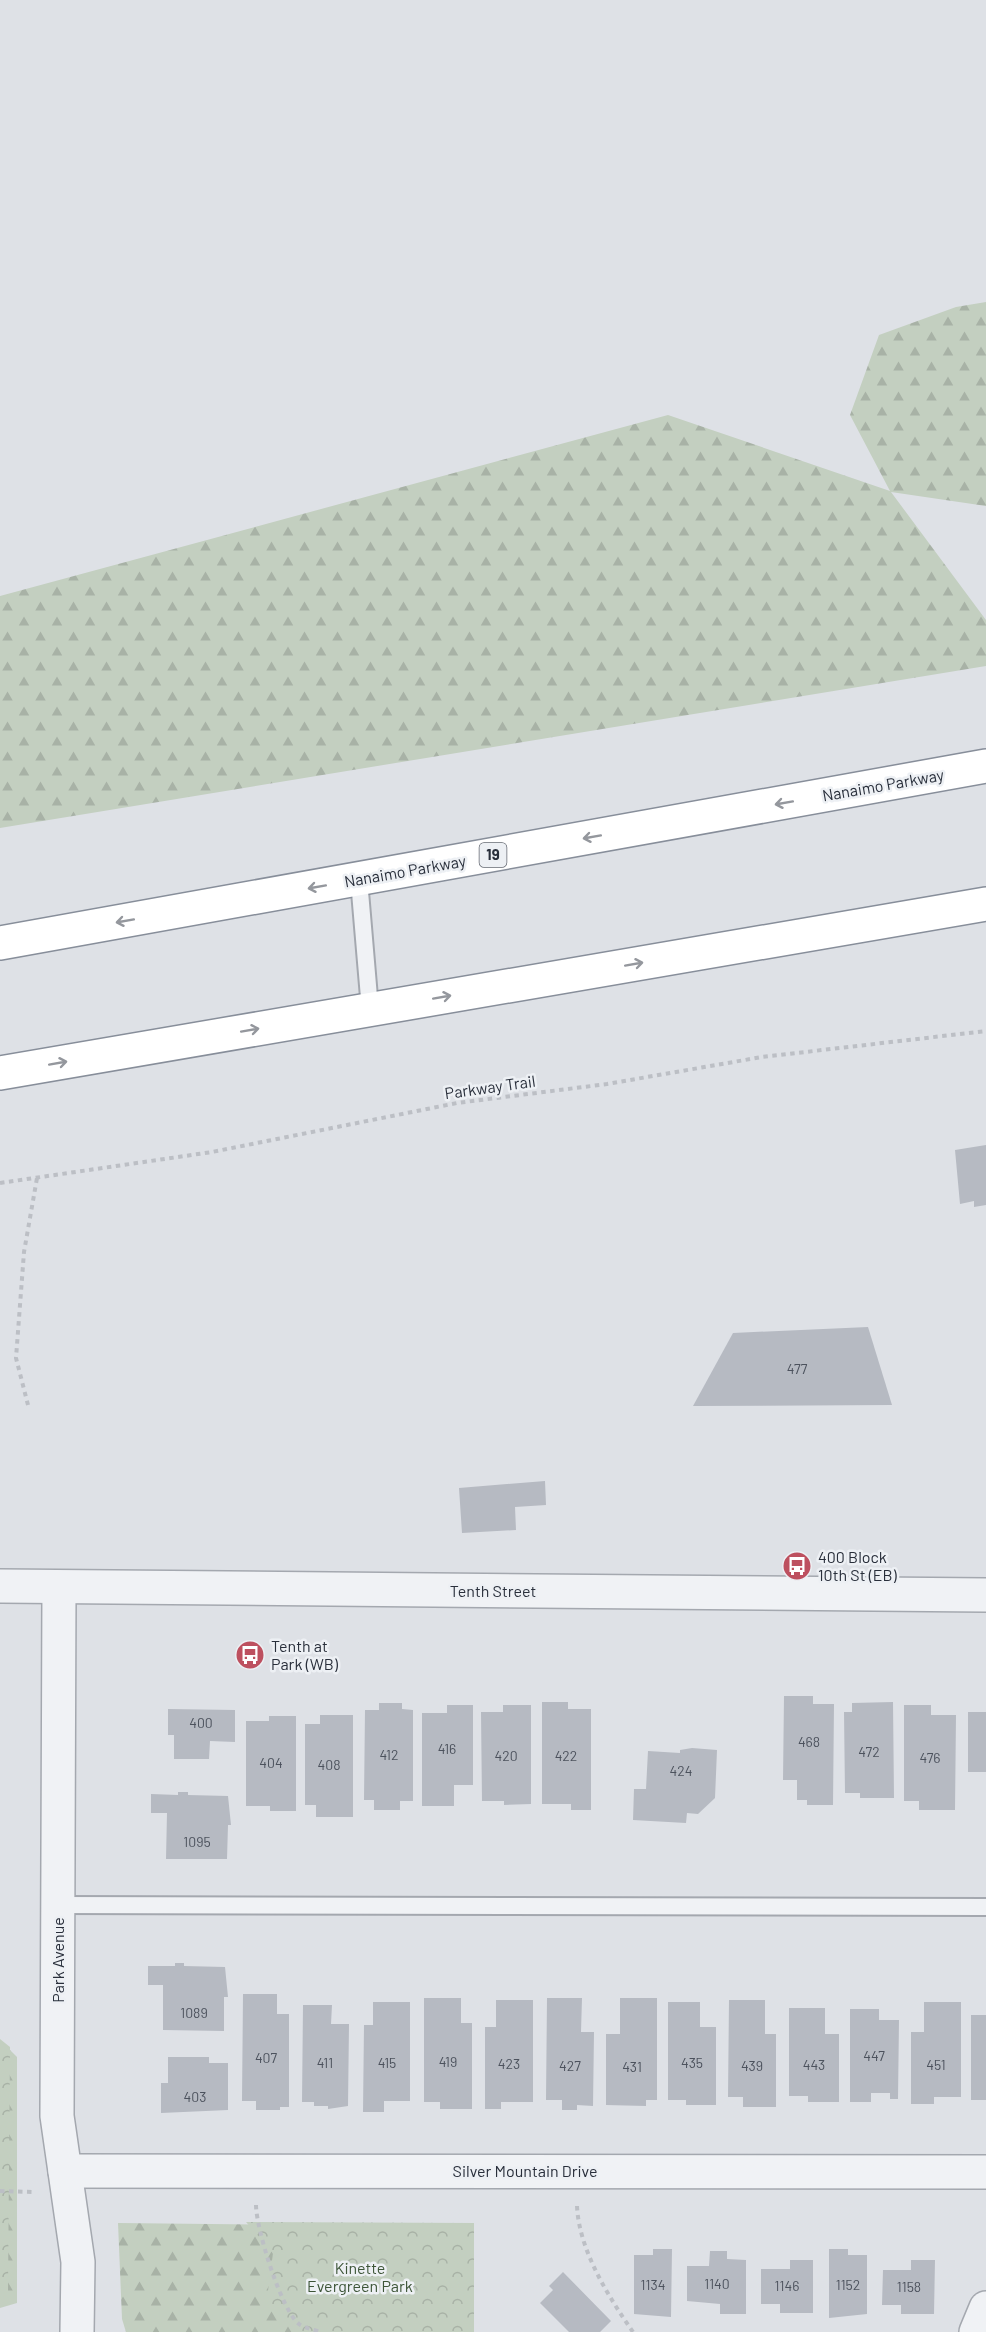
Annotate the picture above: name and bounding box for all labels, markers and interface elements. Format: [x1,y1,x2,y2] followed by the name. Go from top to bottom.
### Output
[821,764,946,805] street label: Nanaimo Parkway
[774,797,794,808] one-way arrow
[583,832,602,843] one-way arrow
[480,843,506,867] road number: 19
[343,850,468,891] street label: Nanaimo Parkway
[308,882,328,893] one-way arrow
[116,916,136,927] one-way arrow
[624,959,644,970] one-way arrow
[432,991,451,1002] one-way arrow
[239,1024,259,1035] one-way arrow
[47,1058,67,1069] one-way arrow
[443,1071,537,1102] street label: Parkway Trail
[787,1360,808,1377] house number: 477
[818,1547,898,1584] place label: 400 Block 10th St (EB)
[781,1550,813,1582] bus stop icon: 400 Block 10th St (EB)
[450,1581,536,1600] street label: Tenth Street
[271,1636,339,1673] place label: Tenth at Park (WB)
[234,1639,266,1671] bus stop icon: Tenth at Park (WB)
[189,1714,213,1731] house number: 400
[798,1733,820,1750] house number: 468
[438,1740,456,1757] house number: 416
[858,1743,880,1760] house number: 472
[380,1746,398,1763] house number: 412
[494,1747,518,1764] house number: 420
[555,1747,577,1764] house number: 422
[919,1749,941,1766] house number: 476
[259,1754,283,1771] house number: 404
[318,1756,340,1773] house number: 408
[670,1762,692,1779] house number: 424
[183,1833,211,1850] house number: 1095
[48,1917,67,2003] street label: Park Avenue
[180,2004,208,2021] house number: 1089
[863,2047,885,2064] house number: 447
[255,2049,277,2066] house number: 407
[439,2053,457,2070] house number: 419
[317,2054,333,2071] house number: 411
[378,2054,396,2071] house number: 415
[681,2054,703,2071] house number: 435
[498,2055,520,2072] house number: 423
[803,2056,825,2073] house number: 443
[926,2056,946,2073] house number: 451
[559,2057,581,2074] house number: 427
[741,2057,763,2074] house number: 439
[622,2058,642,2075] house number: 431
[184,2088,206,2105] house number: 403
[453,2161,597,2180] street label: Silver Mountain Drive
[307,2258,413,2295] park label: Kinette Evergreen Park
[704,2275,730,2292] house number: 1140
[641,2276,665,2293] house number: 1134
[836,2276,860,2293] house number: 1152
[775,2277,799,2294] house number: 1146
[897,2278,921,2295] house number: 1158

